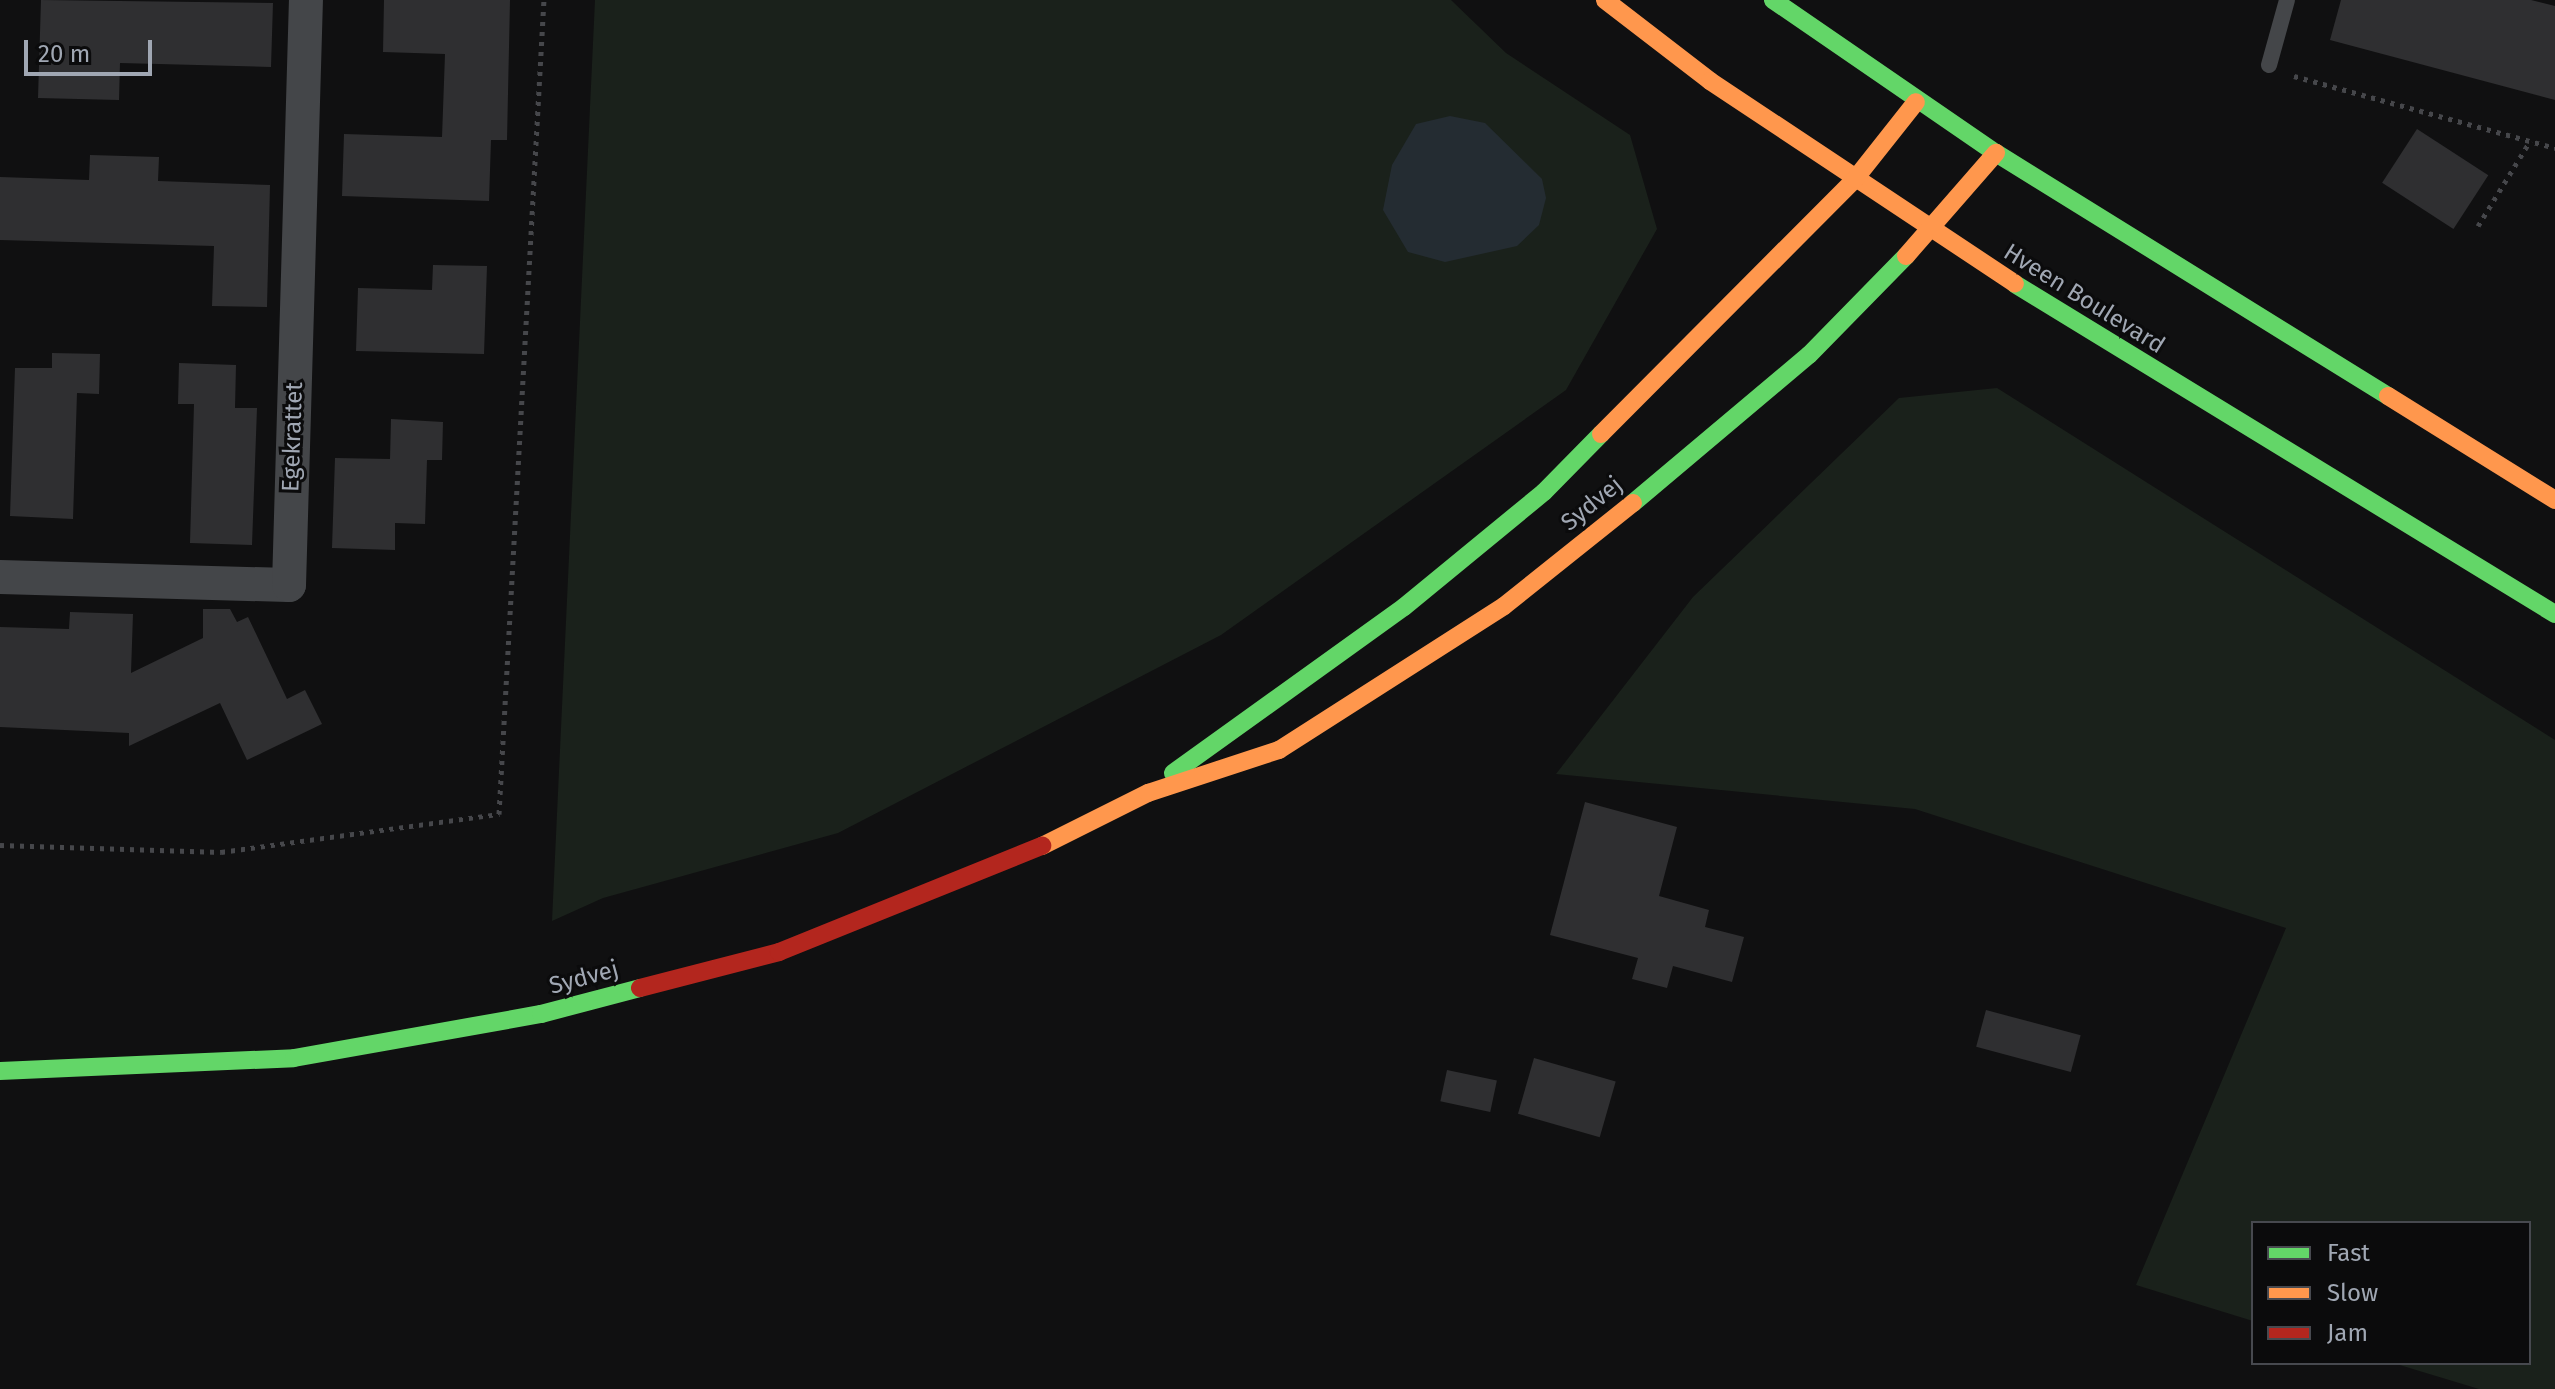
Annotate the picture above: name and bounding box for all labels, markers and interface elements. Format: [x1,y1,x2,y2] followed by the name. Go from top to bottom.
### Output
[28,24,156,74] scale bar
[38,40,90,68] text: 20 m
[1998,238,2170,360] street label: Hveen Boulevard
[277,382,309,492] street label: Egekrattet
[1556,471,1628,537] street label: Sydvej
[546,955,622,1001] street label: Sydvej
[2251,1221,2531,1365] legend
[2327,1239,2370,1267] text: Fast
[2327,1279,2378,1307] text: Slow
[2327,1319,2368,1347] text: Jam

